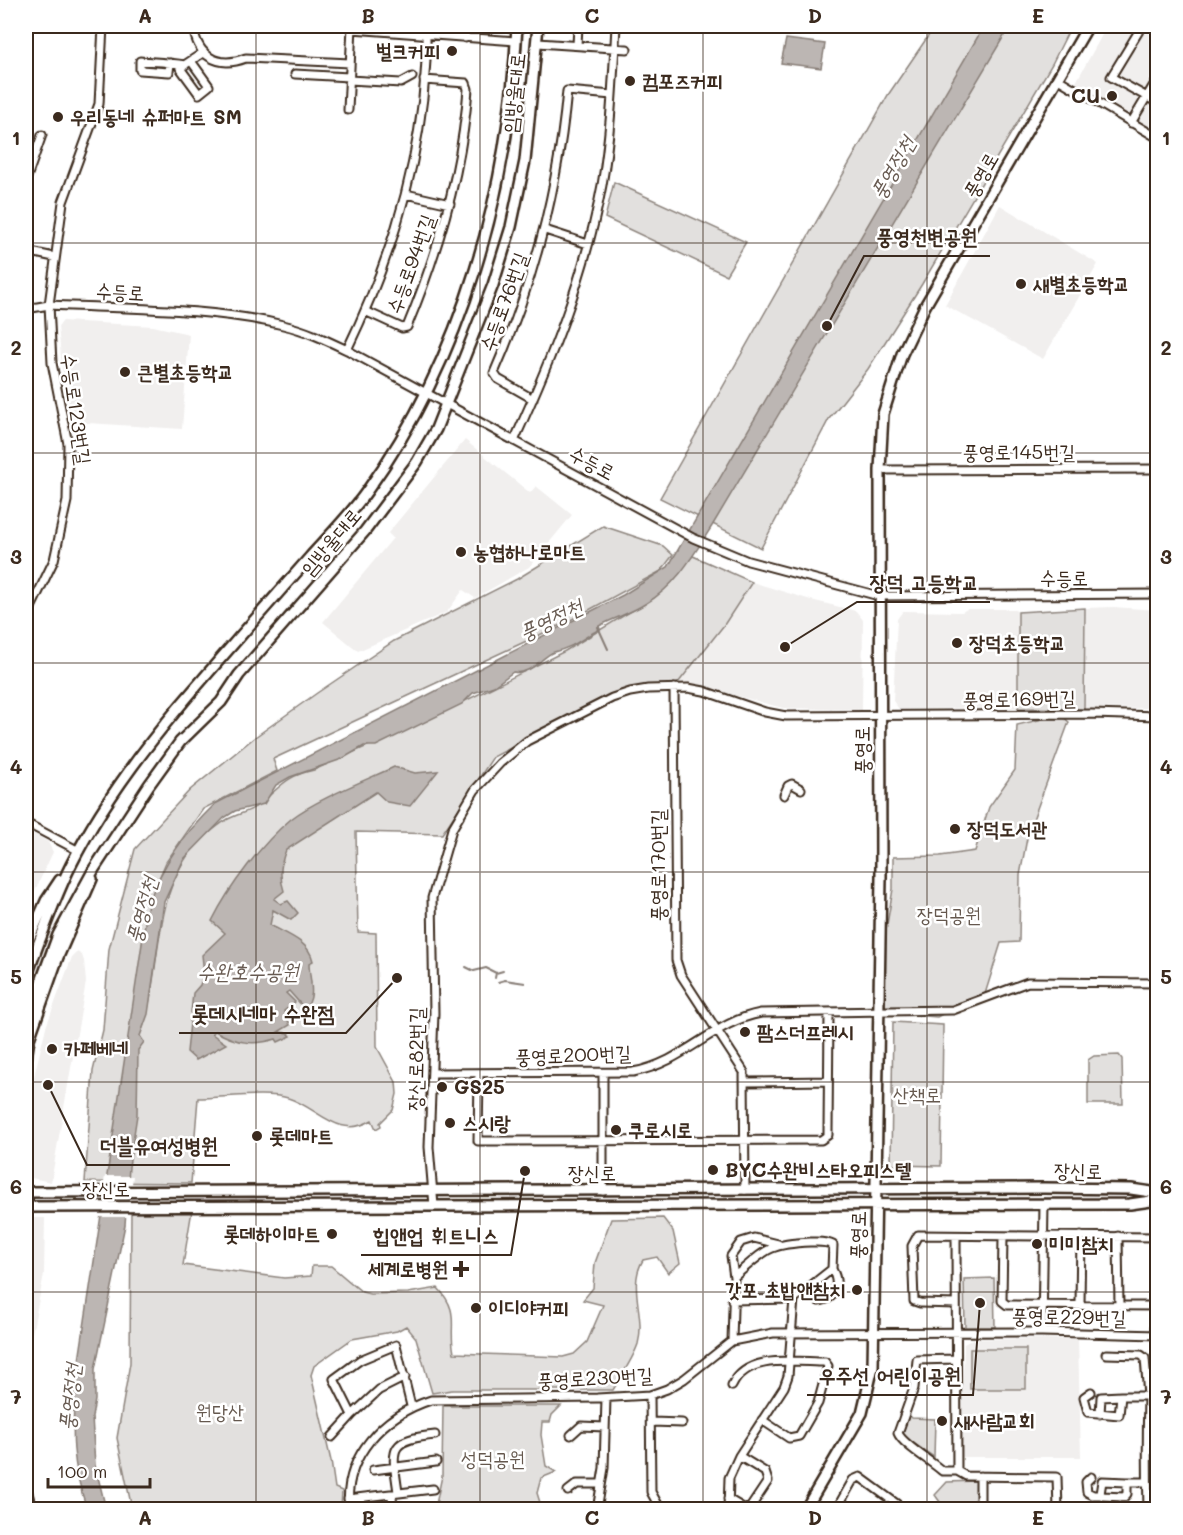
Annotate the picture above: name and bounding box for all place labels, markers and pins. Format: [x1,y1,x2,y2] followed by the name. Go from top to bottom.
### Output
[376,37,440,63] place label: 벌크커피
[445,44,459,58] marker: 벌크커피
[642,67,722,93] place label: 컴포즈커피
[623,74,637,88] marker: 컴포즈커피
[1071,82,1100,108] place label: CU
[1105,89,1119,103] marker: CU
[70,103,242,129] place label: 우리동네 슈퍼마트 SM
[51,110,65,124] marker: 우리동네 슈퍼마트 SM
[864,217,990,256] callout: 풍영천변공원
[1032,270,1130,296] place label: 새별초등학교
[1014,277,1028,291] marker: 새별초등학교
[137,358,234,384] place label: 큰별초등학교
[118,365,132,379] marker: 큰별초등학교
[473,538,586,564] place label: 농협하나로마트
[454,545,468,559] marker: 농협하나로마트
[857,563,990,602] callout: 장덕 고등학교
[969,629,1066,655] place label: 장덕초등학교
[950,636,964,650] marker: 장덕초등학교
[967,815,1047,841] place label: 장덕도서관
[948,822,962,836] marker: 장덕도서관
[179,994,346,1033] callout: 롯데시네마 수완점
[757,1018,854,1044] place label: 팜스더프레시
[738,1025,752,1039] marker: 팜스더프레시
[64,1035,128,1061] place label: 카페베네
[45,1042,59,1056] marker: 카페베네
[454,1073,505,1099] place label: GS25
[435,1080,449,1094] marker: GS25
[462,1109,511,1135] place label: 스시랑
[443,1116,457,1130] marker: 스시랑
[628,1116,692,1142] place label: 쿠로시로
[269,1122,333,1148] place label: 롯데마트
[609,1123,623,1137] marker: 쿠로시로
[87,1126,230,1165] callout: 더블유여성병원
[250,1129,264,1143] marker: 롯데마트
[725,1156,911,1182] place label: BYC수완비스타오피스텔
[706,1163,720,1177] marker: BYC수완비스타오피스텔
[361,1216,511,1255] callout: 힙앤업 휘트니스
[223,1220,320,1246] place label: 롯데하이마트
[325,1227,339,1241] marker: 롯데하이마트
[1049,1230,1113,1256] place label: 미미참치
[1030,1237,1044,1251] marker: 미미참치
[368,1255,448,1281] place label: 세계로병원
[452,1260,470,1278] marker: 세계로병원
[725,1276,845,1302] place label: 갓포 초밥앤참치
[850,1283,864,1297] marker: 갓포 초밥앤참치
[488,1294,568,1320] place label: 이디야커피
[469,1301,483,1315] marker: 이디야커피
[807,1356,973,1395] callout: 우주선 어린이공원
[953,1407,1034,1433] place label: 새사람교회
[935,1414,949,1428] marker: 새사람교회

